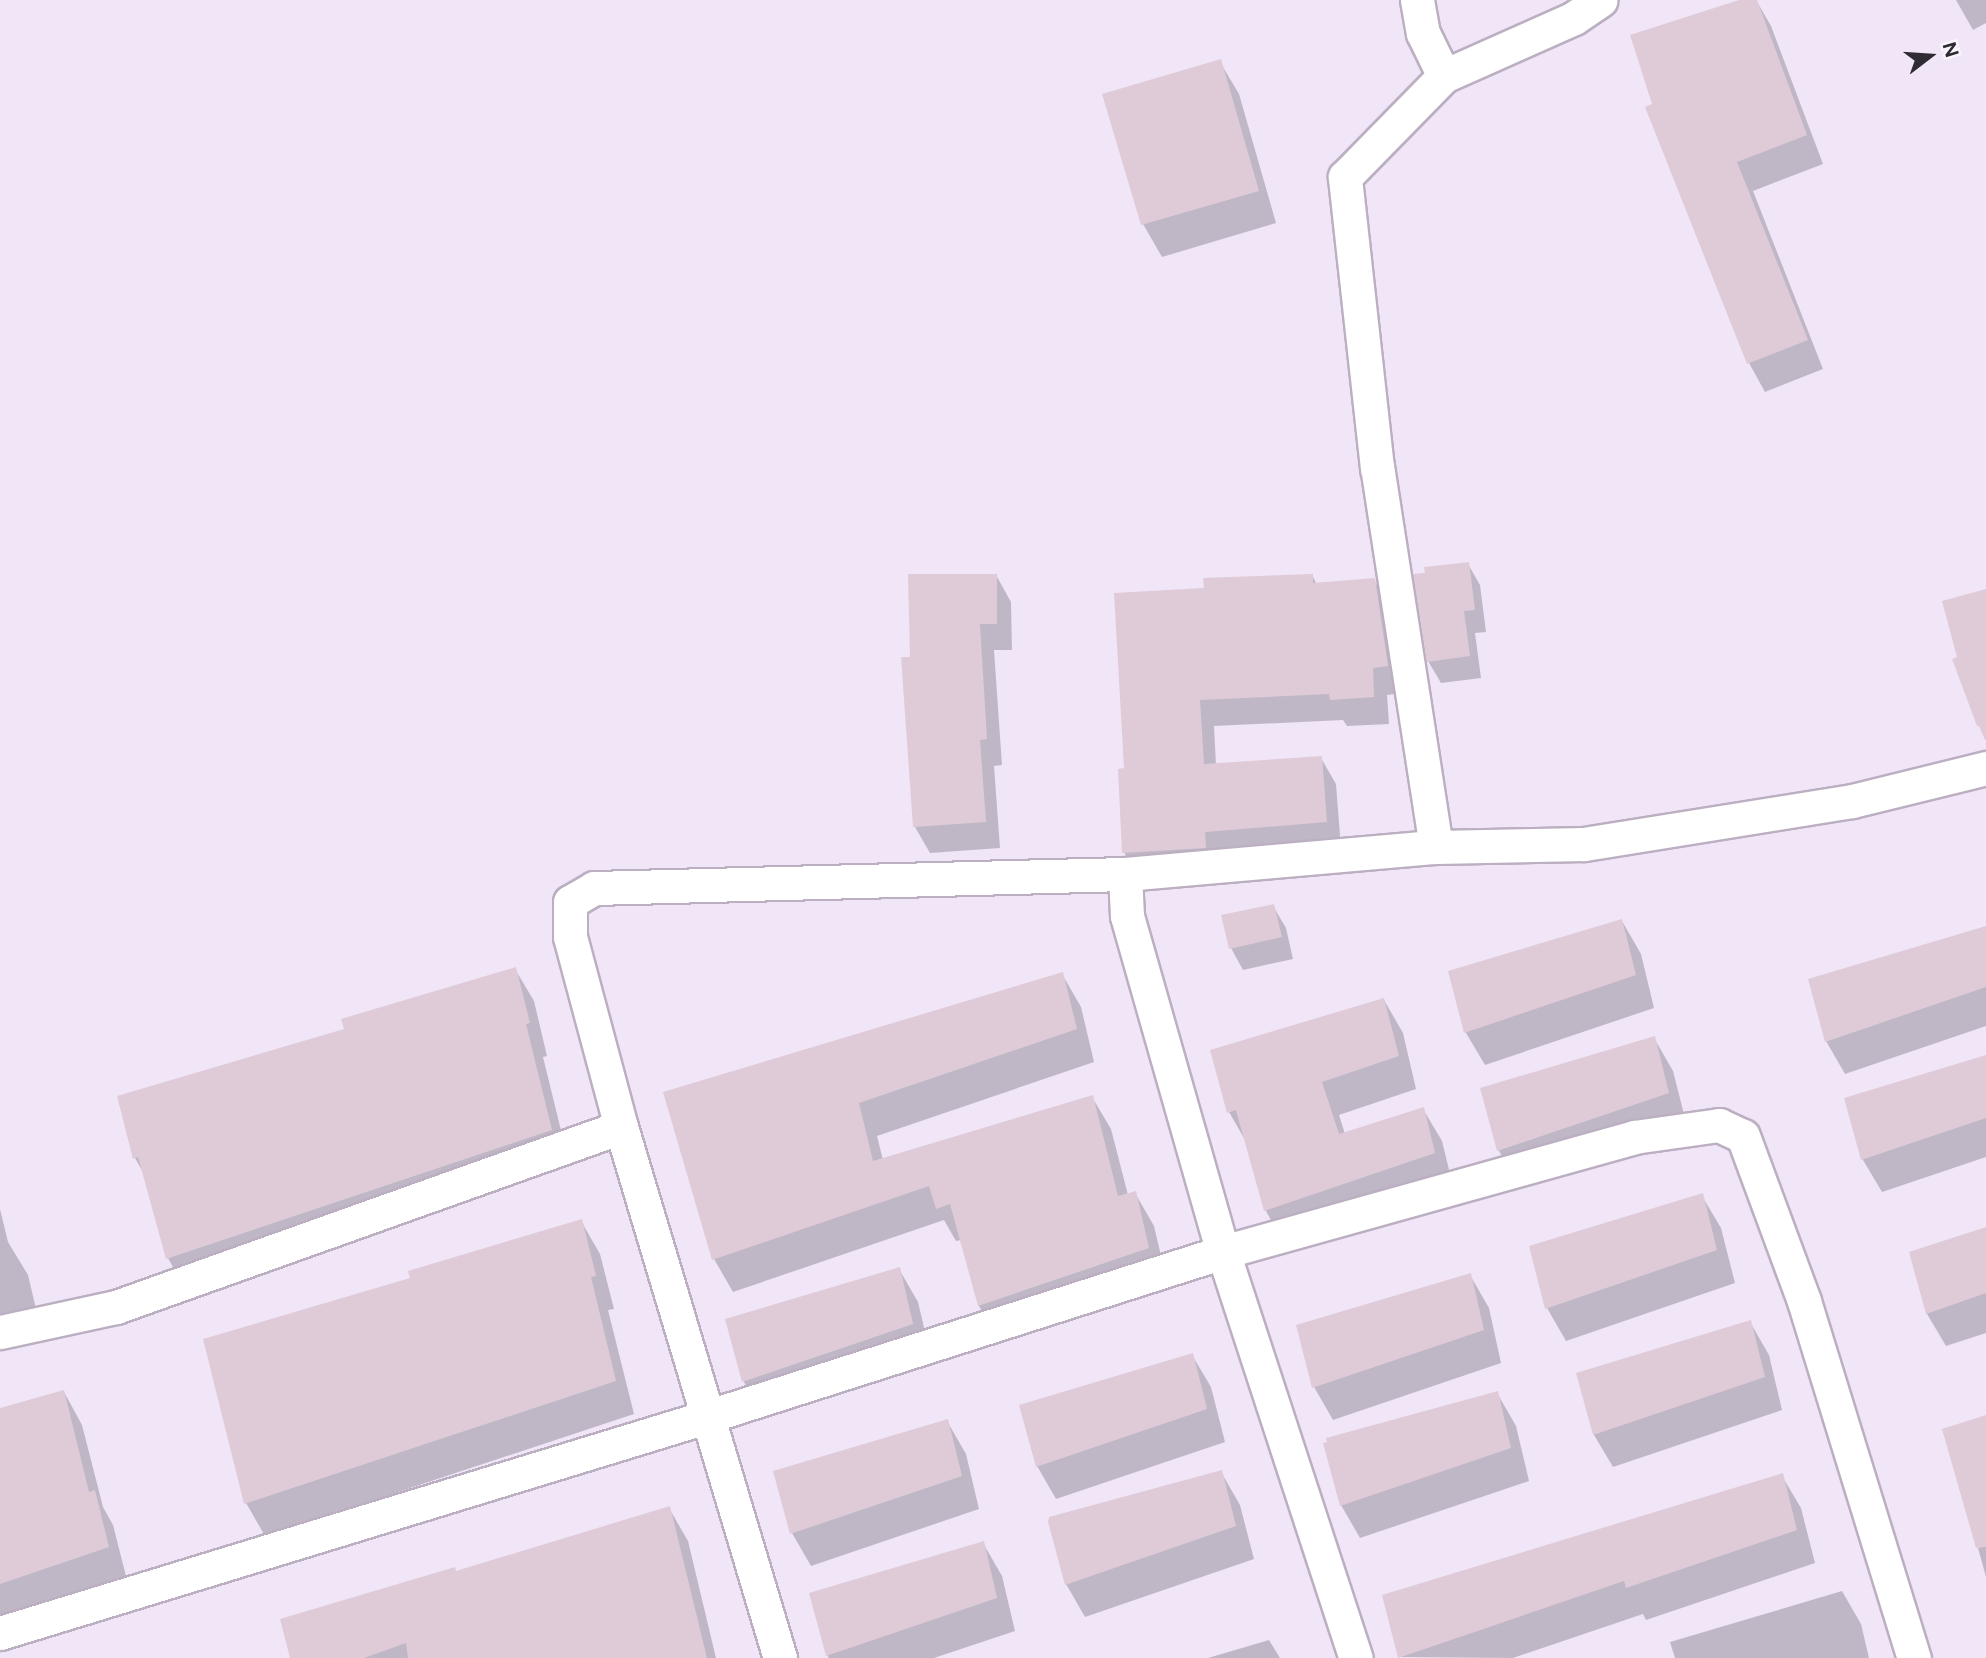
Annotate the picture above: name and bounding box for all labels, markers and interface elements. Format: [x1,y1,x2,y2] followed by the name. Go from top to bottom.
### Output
[1895,21,1965,91] north arrow
[1937,39,1964,60] text: N

